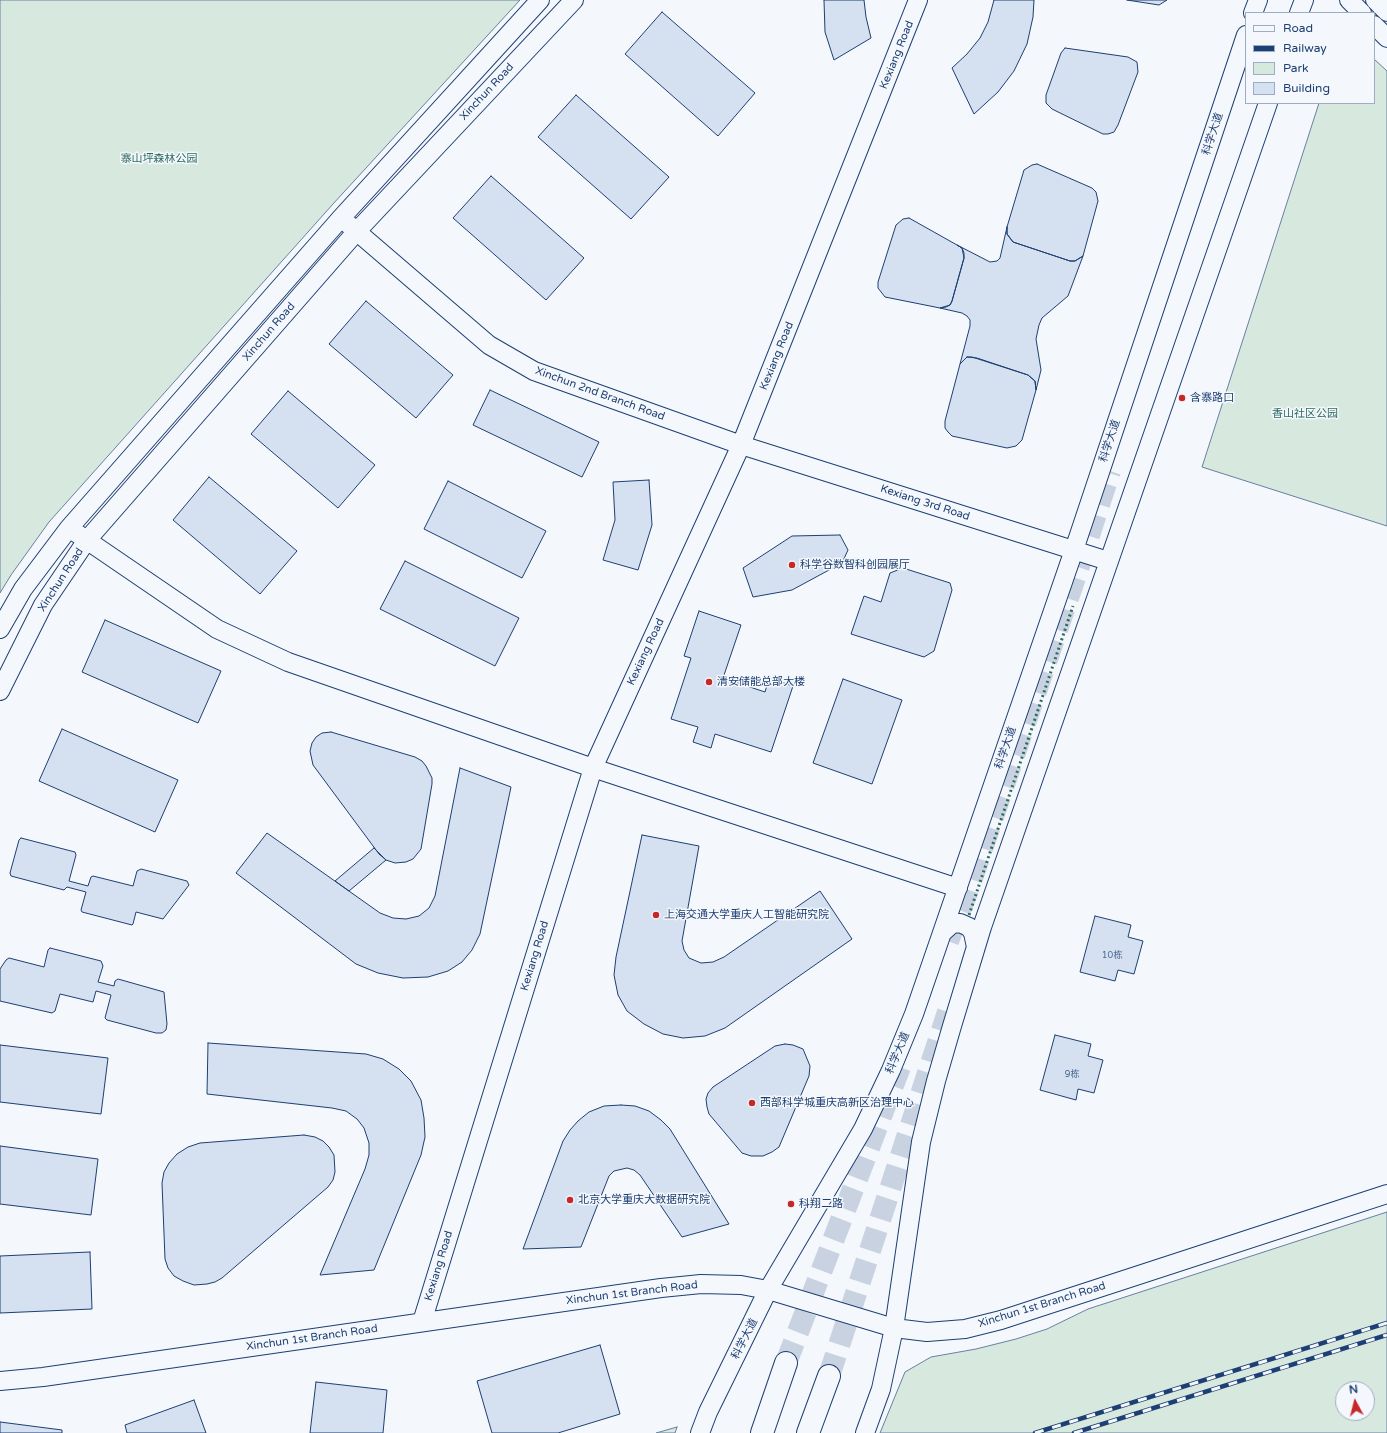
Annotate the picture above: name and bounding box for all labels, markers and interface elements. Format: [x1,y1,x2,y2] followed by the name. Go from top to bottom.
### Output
[1245,12,1375,104] legend
[877,19,917,91] street label: Kexiang Road
[1283,21,1313,35] text: Road
[1283,41,1327,55] text: Railway
[457,61,517,123] street label: Xinchun Road
[1283,61,1309,75] text: Park
[1283,81,1330,95] text: Building
[1200,111,1226,157] street label: 科学大道
[121,152,197,166] park label: 寨山坪森林公园
[240,300,298,364] street label: Xinchun Road
[757,320,797,392] street label: Kexiang Road
[534,364,666,424] street label: Xinchun 2nd Branch Road
[1190,391,1234,405] place label: 含寨路口
[1177,393,1187,403] marker: 含寨路口
[1272,407,1338,421] park label: 香山社区公园
[1097,418,1123,464] street label: 科学大道
[879,482,971,524] street label: Kexiang 3rd Road
[36,546,86,614] street label: Xinchun Road
[800,558,910,572] place label: 科学谷数智科创园展厅
[787,560,797,570] marker: 科学谷数智科创园展厅
[625,616,667,688] street label: Kexiang Road
[717,675,805,689] place label: 清安储能总部大楼
[704,677,714,687] marker: 清安储能总部大楼
[993,725,1019,771] street label: 科学大道
[664,908,829,922] place label: 上海交通大学重庆人工智能研究院
[651,910,661,920] marker: 上海交通大学重庆人工智能研究院
[518,919,552,993] street label: Kexiang Road
[1102,951,1122,961] house number: 10栋
[883,1030,913,1076] street label: 科学大道
[1065,1070,1079,1080] house number: 9栋
[760,1096,914,1110] place label: 西部科学城重庆高新区治理中心
[747,1098,757,1108] marker: 西部科学城重庆高新区治理中心
[578,1193,710,1207] place label: 北京大学重庆大数据研究院
[565,1195,575,1205] marker: 北京大学重庆大数据研究院
[799,1197,843,1211] place label: 科翔二路
[786,1199,796,1209] marker: 科翔二路
[422,1229,456,1303] street label: Kexiang Road
[565,1278,699,1308] street label: Xinchun 1st Branch Road
[977,1279,1107,1331] street label: Xinchun 1st Branch Road
[729,1316,761,1362] street label: 科学大道
[245,1322,379,1354] street label: Xinchun 1st Branch Road
[1335,1381,1375,1421] north arrow
[1348,1383,1359,1397] text: N

